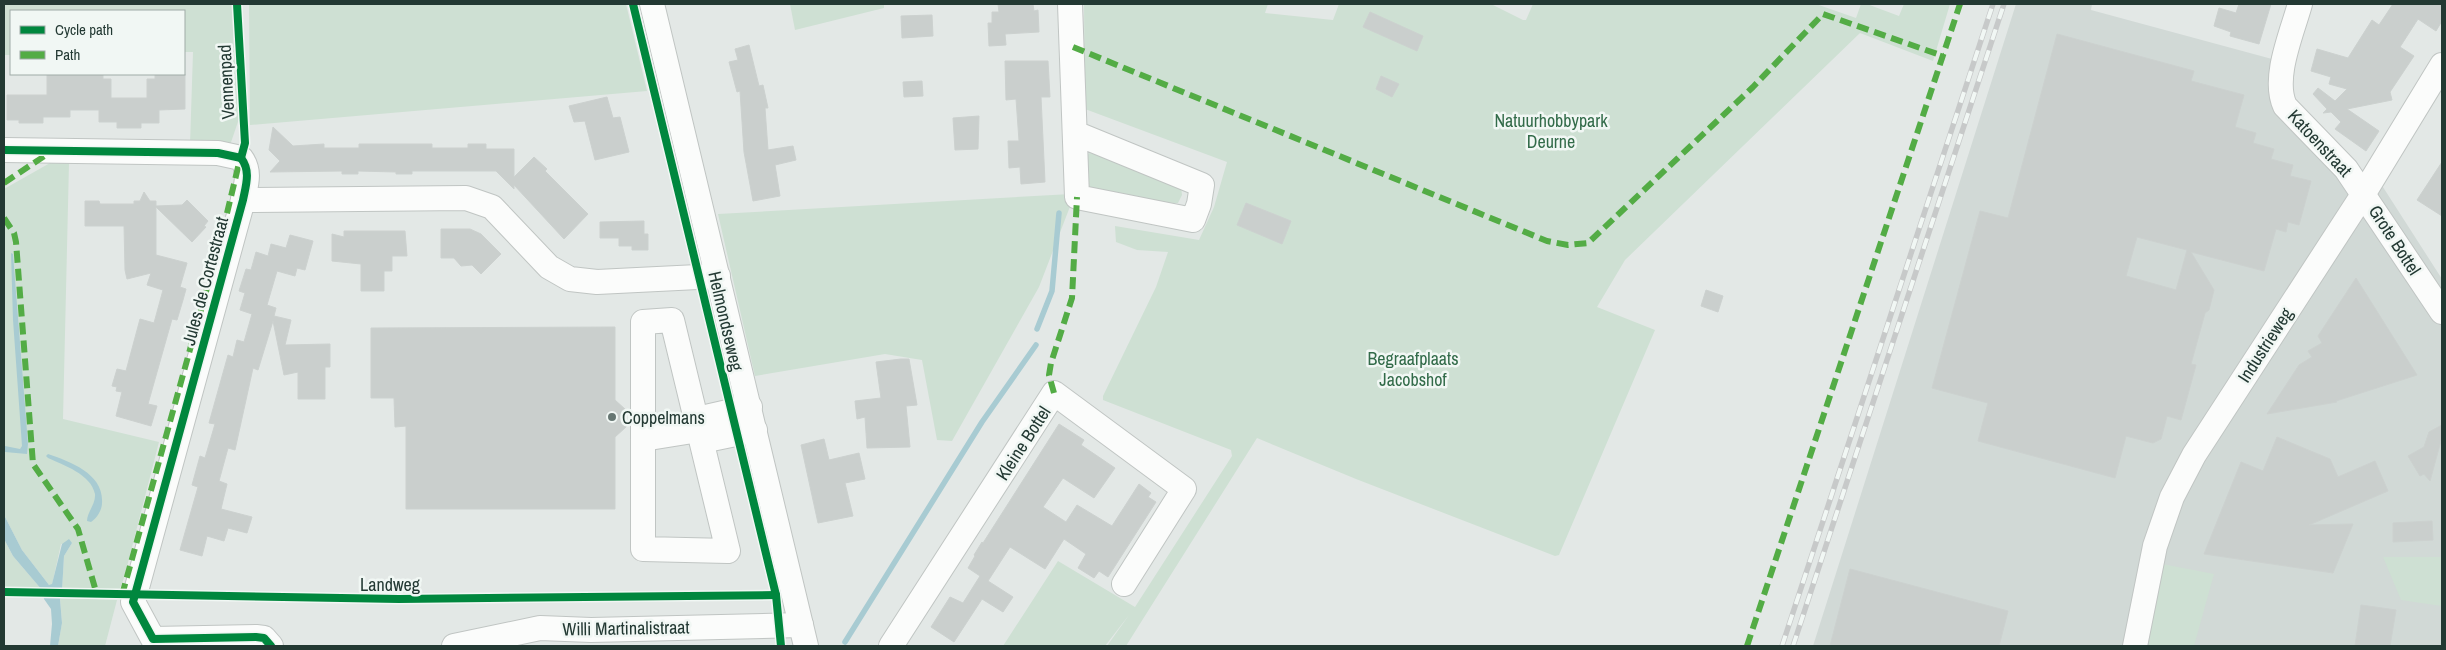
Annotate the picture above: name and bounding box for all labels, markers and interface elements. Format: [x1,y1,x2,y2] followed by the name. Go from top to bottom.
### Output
[10,10,185,75] legend
[55,19,113,40] text: Cycle path
[55,44,80,65] text: Path
[212,44,240,120] street label: Vennenpad
[2282,104,2358,182] street label: Katoenstraat
[1494,108,1608,154] park label: Natuurhobbypark Deurne
[2363,200,2427,280] street label: Grote Bottel
[176,214,234,348] street label: Jules de Cortestraat
[702,269,750,374] street label: Helmondseweg
[2232,302,2299,387] street label: Industrieweg
[1367,346,1459,392] park label: Begraafplaats Jacobshof
[990,401,1056,485] street label: Kleine Bottel
[622,405,705,430] place label: Coppelmans
[606,411,618,423] marker: Coppelmans
[360,572,421,597] street label: Landweg
[562,614,690,642] street label: Willi Martinalistraat

